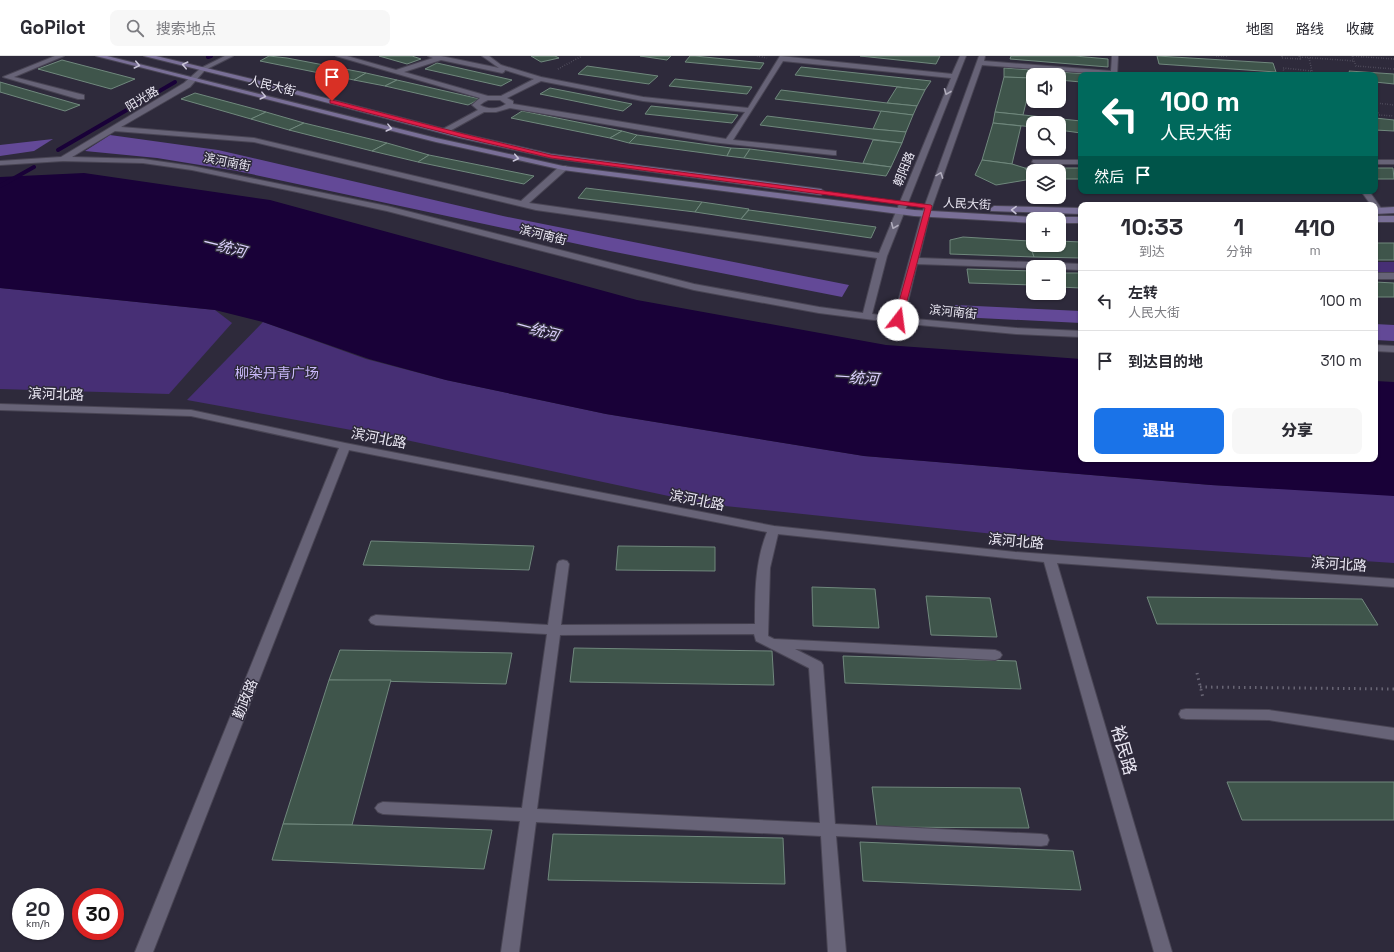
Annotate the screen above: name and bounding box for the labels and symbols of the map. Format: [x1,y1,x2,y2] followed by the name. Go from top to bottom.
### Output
[134,60,140,68] one-way arrow
[315,60,349,101] pin
[182,61,188,69] one-way arrow
[247,72,297,100] street label: 人民大街
[122,83,162,115] street label: 阳光路
[944,88,952,95] one-way arrow
[260,92,266,100] one-way arrow
[386,124,392,132] one-way arrow
[890,149,918,189] street label: 朝阳路
[202,150,252,174] street label: 滨河南街
[512,153,519,161] one-way arrow
[935,171,944,178] one-way arrow
[943,195,991,213] street label: 人民大街
[1011,206,1017,214] one-way arrow
[518,221,568,249] street label: 滨河南街
[891,222,899,229] one-way arrow
[200,232,251,262] water label: 一统河
[877,299,919,341] position arrow
[928,302,978,322] street label: 滨河南街
[513,315,564,345] water label: 一统河
[235,364,319,382] park label: 柳染丹青广场
[833,366,882,389] water label: 一统河
[28,384,84,404] street label: 滨河北路
[350,424,408,452] street label: 滨河北路
[668,486,726,514] street label: 滨河北路
[987,530,1045,552] street label: 滨河北路
[1310,553,1368,575] street label: 滨河北路
[229,676,261,722] street label: 勤政路
[1106,722,1142,778] street label: 裕民路
[72,888,124,940] speed limit sign: 30

